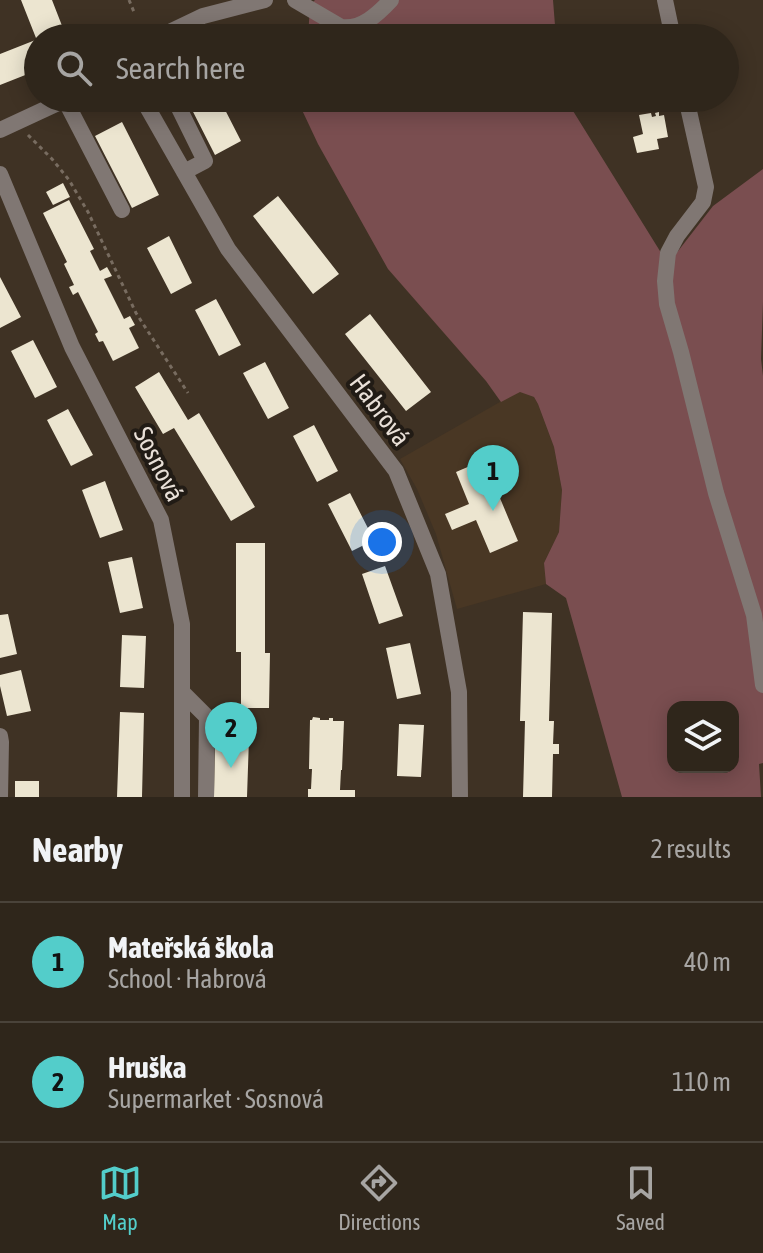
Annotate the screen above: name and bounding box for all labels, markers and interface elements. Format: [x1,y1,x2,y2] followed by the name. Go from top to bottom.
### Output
[24,24,739,112] search box
[52,46,96,90] icon: search
[116,51,245,85] text: Search here
[343,368,417,452] street label: Habrová
[128,422,190,506] street label: Sosnová
[467,445,519,511] pin: 1
[362,522,402,562] your location
[667,701,739,773] map controls
[667,701,739,773] button: layers
[205,702,257,768] pin: 2
[32,830,123,869] text: Nearby
[650,834,731,864] text: 2 results
[108,930,274,964] text: Mateřská škola
[52,947,64,977] text: 1
[684,947,731,977] text: 40 m
[108,964,267,994] text: School · Habrová
[108,1050,187,1084] text: Hruška
[52,1067,64,1097] text: 2
[672,1067,731,1097] text: 110 m
[108,1084,324,1114] text: Supermarket · Sosnová
[98,1161,142,1235] tab: Map
[338,1161,420,1235] tab: Directions
[616,1161,665,1235] tab: Saved

